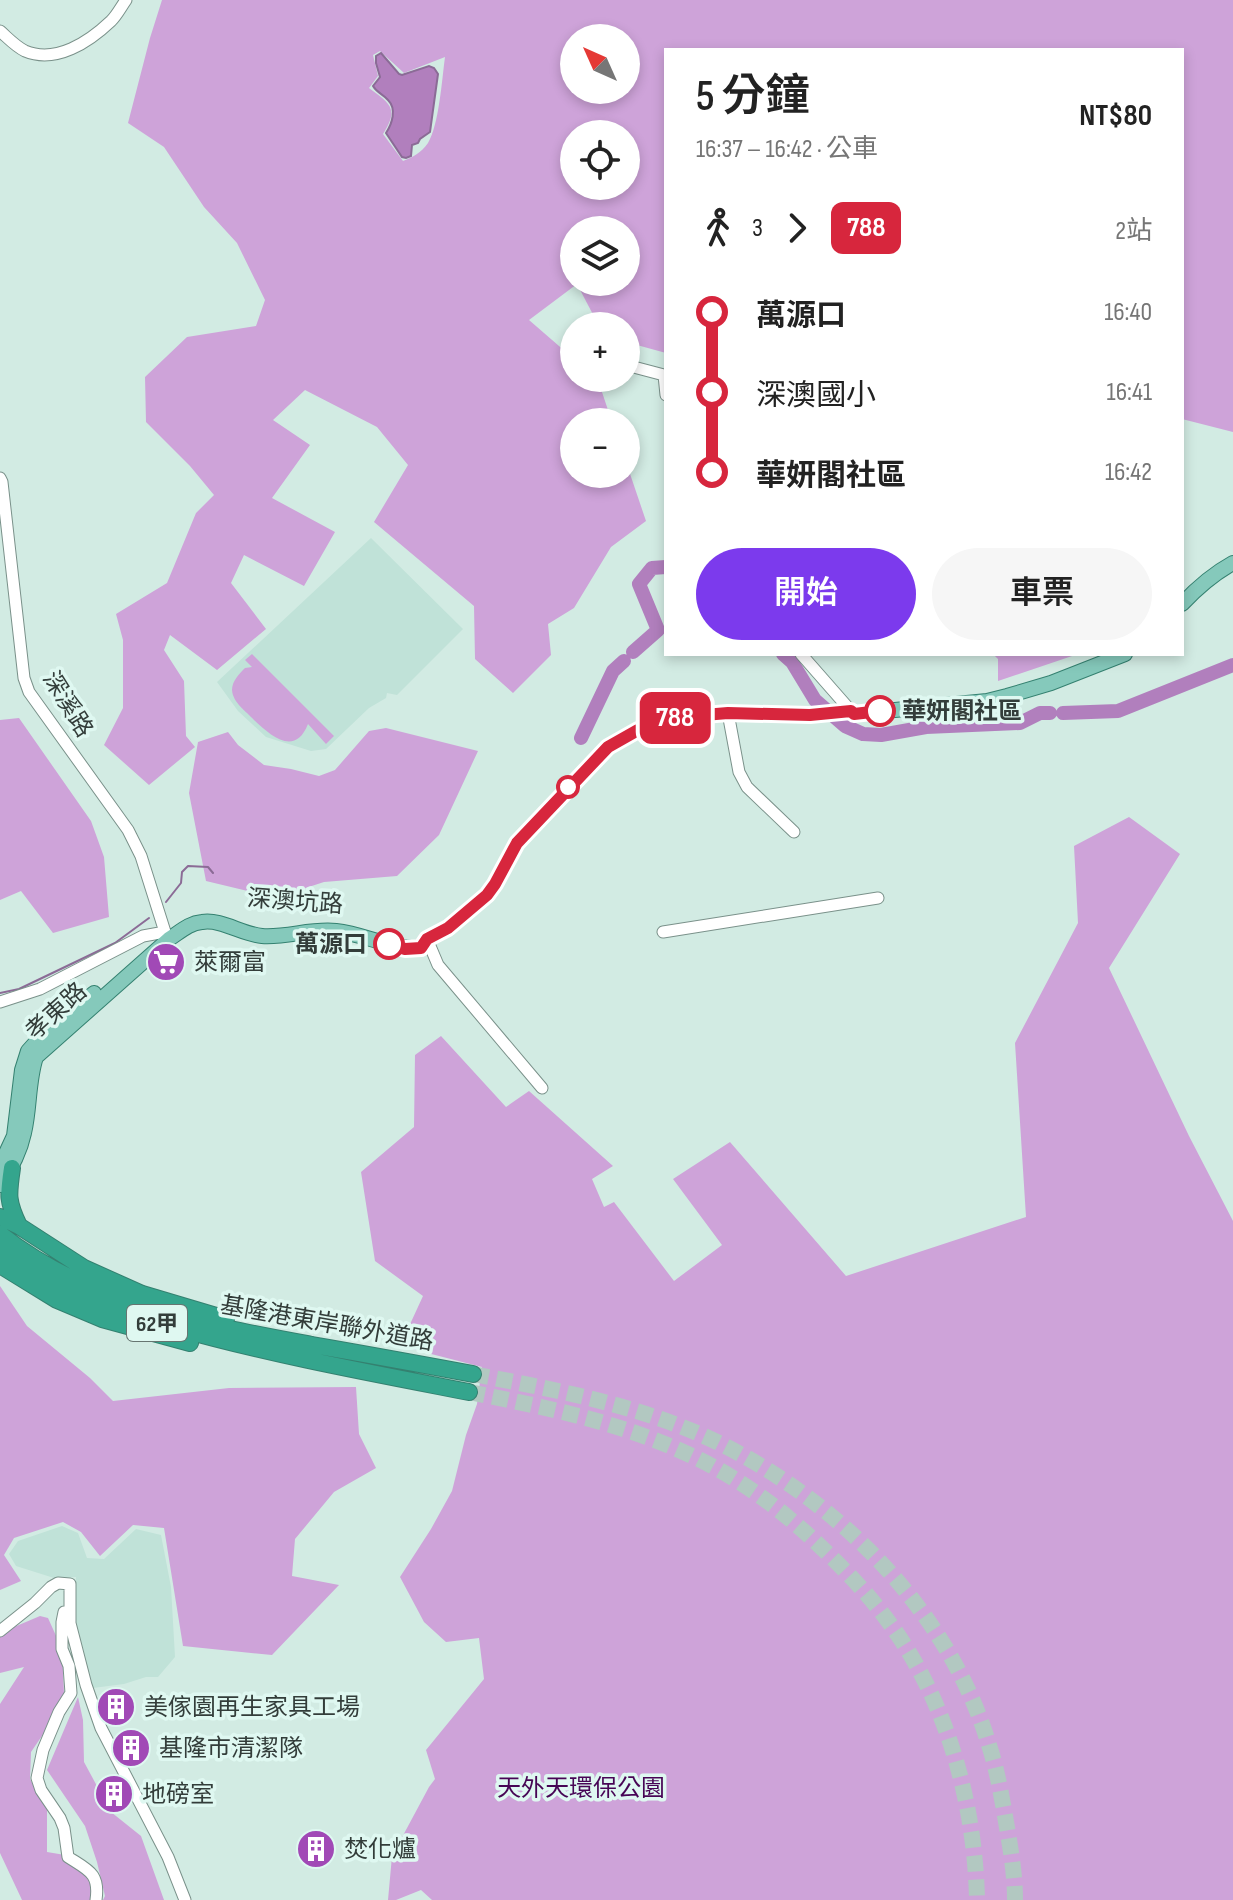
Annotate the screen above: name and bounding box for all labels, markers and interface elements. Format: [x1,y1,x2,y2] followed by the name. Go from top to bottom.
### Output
[560,24,640,104] north arrow
[560,24,640,488] map controls
[696,70,810,123] text: 5 分鐘
[1079,98,1152,134] text: NT$80
[560,120,640,200] button: locate
[696,134,878,165] text: 16:37 – 16:42 · 公車
[696,206,740,250] icon: walk
[775,206,819,250] icon: forward
[847,211,885,244] text: 788
[752,213,763,244] text: 3
[560,216,640,296] button: layers
[1115,216,1152,247] text: 2站
[1104,297,1152,328] text: 16:40
[756,298,846,334] text: 萬源口
[560,312,640,392] button: +
[1107,377,1152,408] text: 16:41
[756,378,876,414] text: 深澳國小
[560,408,640,488] button: −
[1105,457,1152,488] text: 16:42
[756,458,906,494] text: 華妍閣社區
[696,548,916,640] button: 開始
[932,548,1152,640] button: 車票
[36,666,99,742] street label: 深溪路
[629,692,721,744] line badge: 788
[865,696,895,726] marker: 華妍閣社區
[902,697,1022,726] place label: 華妍閣社區
[656,701,694,734] text: 788
[557,776,579,798] unlabelled marker
[246,884,344,919] street label: 深澳坑路
[374,929,404,959] marker: 萬源口
[295,930,367,959] place label: 萬源口
[145,941,187,983] supermarket icon: 萊爾富
[194,948,266,977] place label: 萊爾富
[20,977,93,1046] street label: 孝東路
[218,1290,436,1357] street label: 基隆港東岸聯外道路
[127,1305,187,1341] road number: 62甲
[95,1686,137,1728] building icon: 美傢園再生家具工場
[144,1693,360,1722] place label: 美傢園再生家具工場
[110,1727,152,1769] building icon: 基隆市清潔隊
[159,1734,303,1763] place label: 基隆市清潔隊
[93,1773,135,1815] building icon: 地磅室
[497,1774,665,1803] park label: 天外天環保公園
[142,1780,214,1809] place label: 地磅室
[295,1828,337,1870] building icon: 焚化爐
[344,1835,416,1864] place label: 焚化爐

